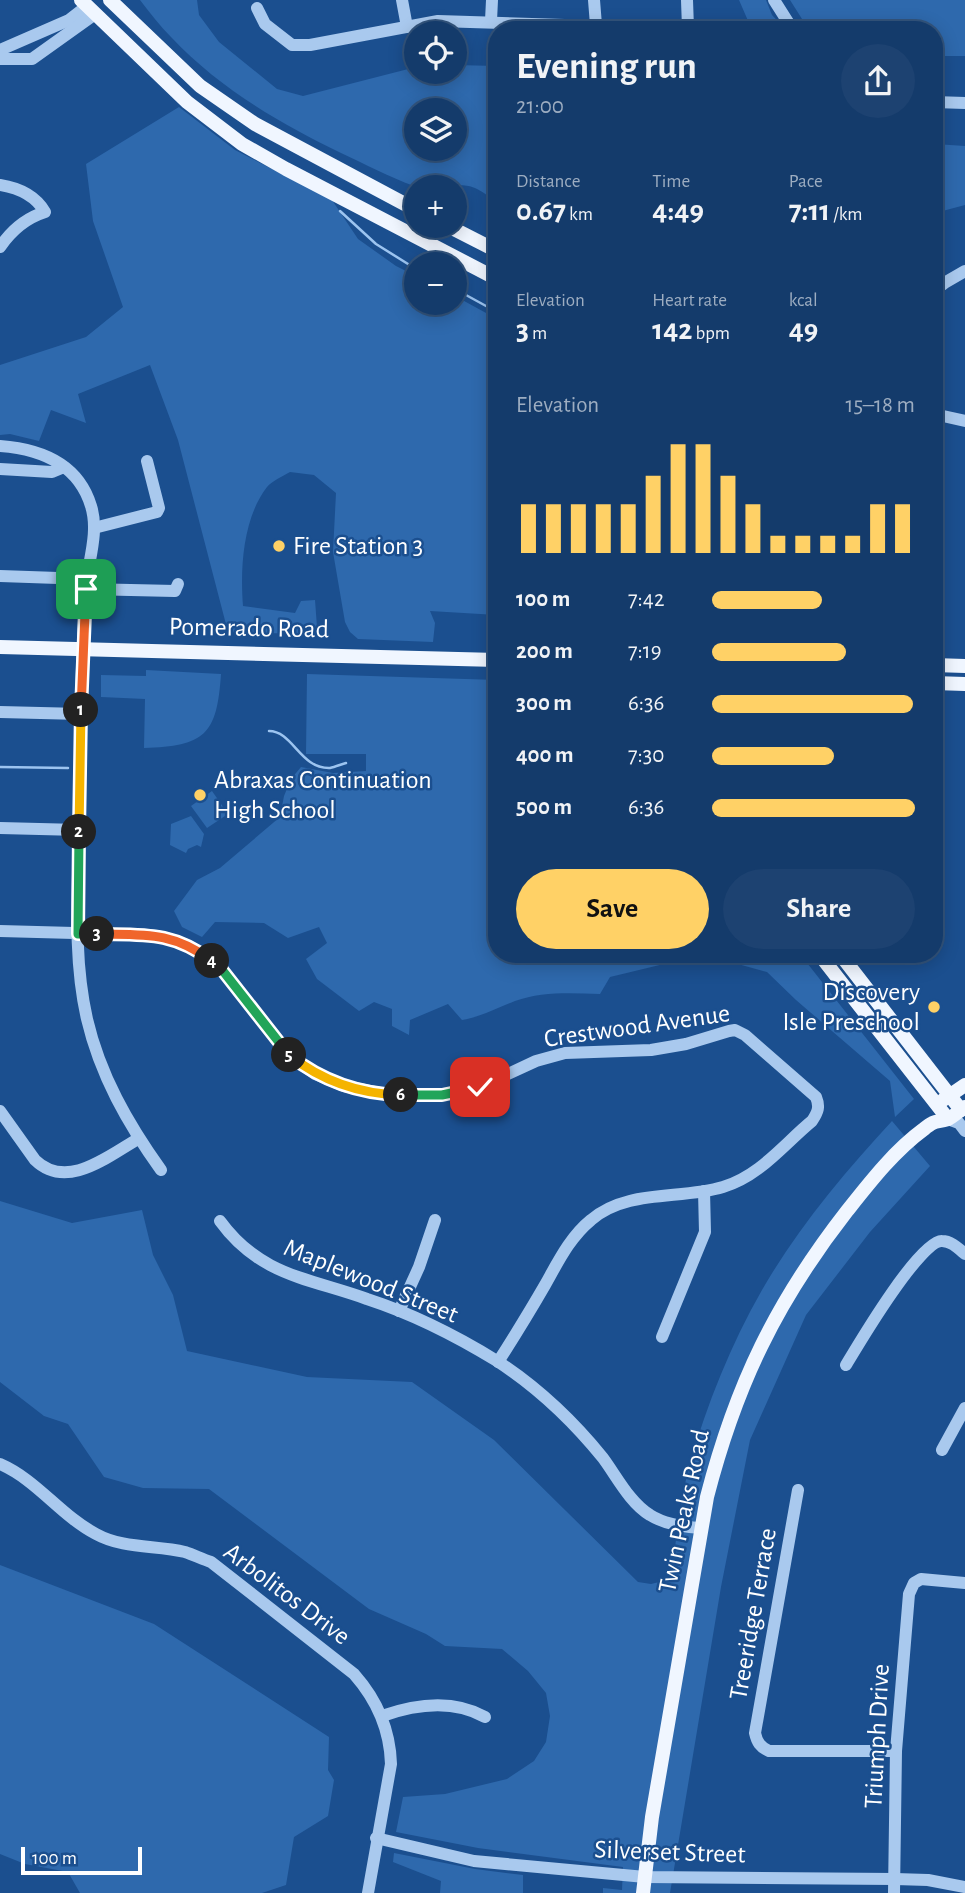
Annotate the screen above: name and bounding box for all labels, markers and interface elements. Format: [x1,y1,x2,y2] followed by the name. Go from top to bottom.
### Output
[404,21,467,315] map controls
[404,21,467,84] button: locate
[841,44,915,118] button: share
[516,48,697,86] text: Evening run
[516,95,564,118] text: 21:00
[404,98,467,161] button: layers
[516,172,580,191] text: Distance
[652,172,690,191] text: Time
[789,172,823,191] text: Pace
[404,175,467,238] button: +
[516,196,566,226] text: 0.67
[652,196,704,226] text: 4:49
[789,196,830,226] text: 7:11
[566,205,593,224] text: km
[830,205,863,224] text: /km
[404,252,467,315] button: −
[516,291,585,310] text: Elevation
[652,291,727,310] text: Heart rate
[789,291,818,310] text: kcal
[516,315,529,345] text: 3
[652,315,692,345] text: 142
[789,315,818,345] text: 49
[529,324,547,343] text: m
[692,324,730,343] text: bpm
[516,394,599,417] text: Elevation
[846,394,915,417] text: 15–18 m
[293,533,423,559] place label: Fire Station 3
[271,538,287,554] marker: Fire Station 3
[56,559,116,619] pin
[67,570,105,608] icon: arrive
[516,588,570,611] text: 100 m
[628,588,664,611] text: 7:42
[169,614,329,642] street label: Pomerado Road
[516,640,573,663] text: 200 m
[628,640,662,663] text: 7:19
[64,692,98,728] pin: 1
[516,692,572,715] text: 300 m
[628,692,664,715] text: 6:36
[77,700,84,719] text: 1
[516,744,574,767] text: 400 m
[628,744,664,767] text: 7:30
[214,767,432,823] place label: Abraxas Continuation High School
[192,787,208,803] marker: Abraxas Continuation High School
[516,796,572,819] text: 500 m
[628,796,664,819] text: 6:36
[62,814,96,850] pin: 2
[74,822,83,841] text: 2
[516,869,709,949] button: Save
[723,869,915,949] button: Share
[80,916,114,951] pin: 3
[92,924,101,943] text: 3
[194,944,230,978] pin: 4
[207,951,216,970] text: 4
[783,979,920,1035] place label: Discovery Isle Preschool
[926,999,942,1015] marker: Discovery Isle Preschool
[542,1000,732,1052] street label: Crestwood Avenue
[272,1038,306,1072] pin: 5
[284,1045,293,1064] text: 5
[450,1057,510,1117] pin
[461,1068,499,1106] icon: check
[384,1078,418,1112] pin: 6
[396,1085,405,1104] text: 6
[280,1234,462,1328] street label: Maplewood Street
[654,1427,714,1595] street label: Twin Peaks Road
[725,1526,781,1702] street label: Treeridge Terrace
[219,1538,355,1650] street label: Arbolitos Drive
[860,1663,894,1809] street label: Triumph Drive
[594,1836,746,1868] street label: Silverset Street
[21,1844,142,1876] scale bar
[32,1849,77,1868] text: 100 m

